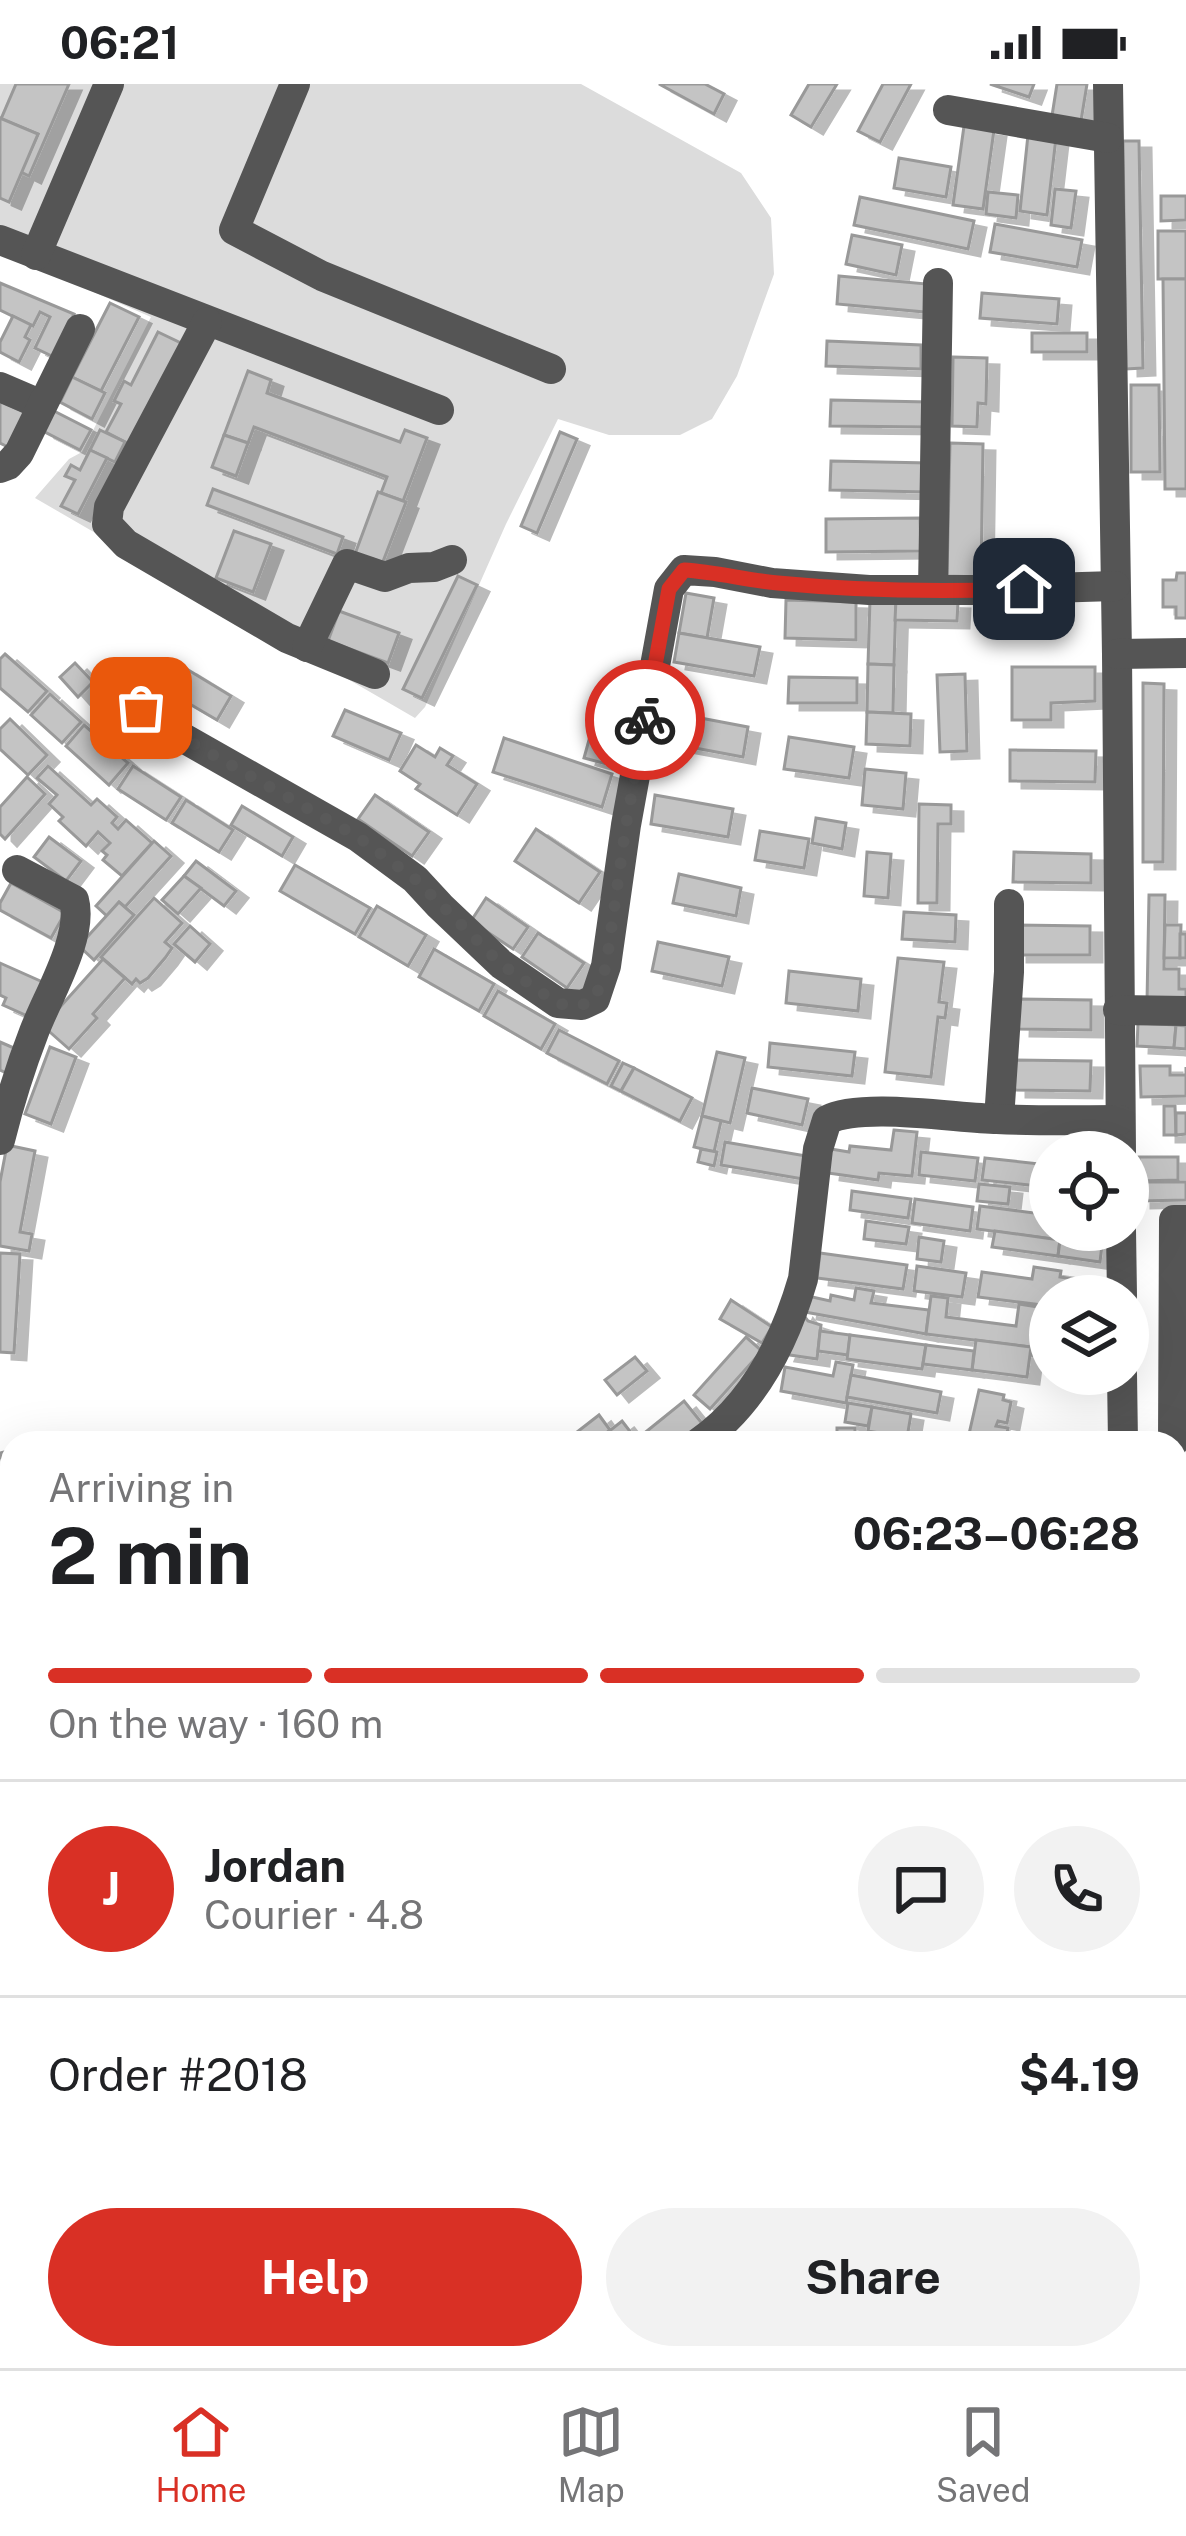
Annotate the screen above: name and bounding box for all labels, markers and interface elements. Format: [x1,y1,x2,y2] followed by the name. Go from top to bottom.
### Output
[60,16,179,69] text: 06:21
[973,538,1075,640] pin
[991,556,1057,622] icon: home
[90,657,192,759] pin
[585,660,705,780] courier
[108,675,174,741] icon: bag
[612,687,678,753] icon: bike
[1029,1131,1149,1395] map controls
[1029,1131,1149,1251] button: locate
[1029,1275,1149,1395] button: layers
[48,1465,234,1511] text: Arriving in
[853,1507,1140,1560] text: 06:23–06:28
[48,1510,252,1602] text: 2 min
[48,1701,383,1747] text: On the way · 160 m
[858,1826,984,1952] button: chat
[1014,1826,1140,1952] button: phone
[204,1839,346,1892] text: Jordan
[102,1862,120,1915] text: J
[204,1892,424,1938] text: Courier · 4.8
[48,2048,308,2101] text: Order #2018
[1019,2048,1140,2101] text: $4.19
[48,2208,582,2346] button: Help
[606,2208,1140,2346] button: Share
[156,2399,247,2509] tab: Home
[558,2399,625,2509] tab: Map
[936,2399,1030,2509] tab: Saved

